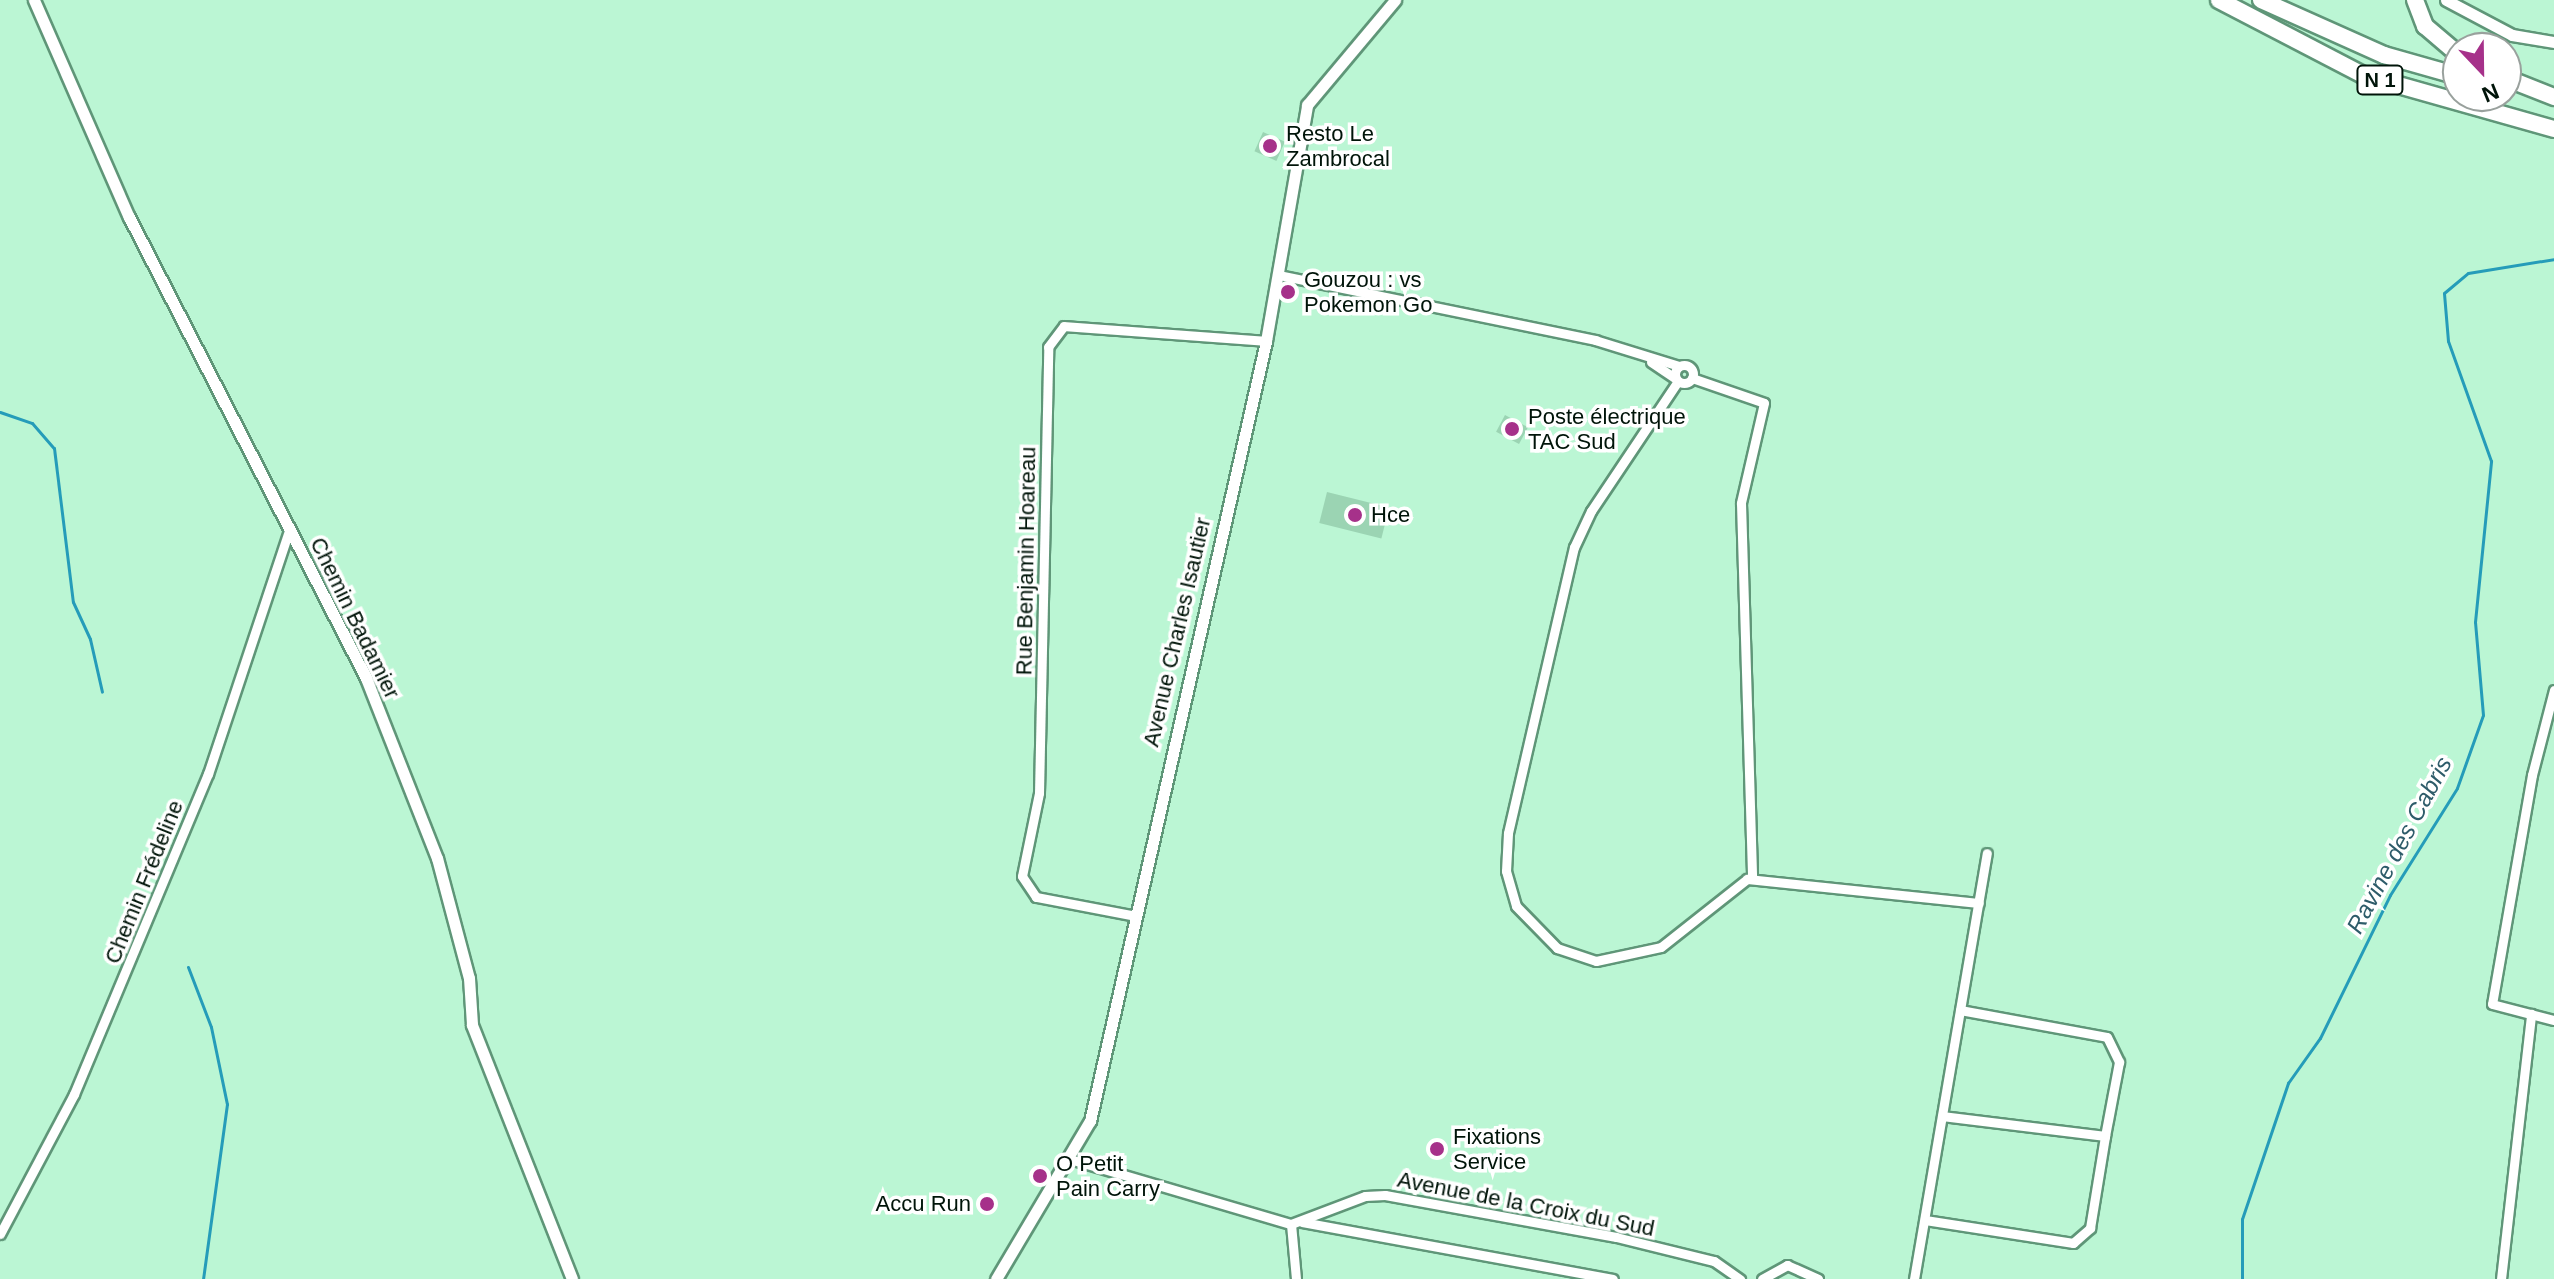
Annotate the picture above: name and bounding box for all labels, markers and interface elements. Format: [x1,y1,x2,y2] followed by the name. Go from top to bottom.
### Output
[2442,32,2522,112] north arrow
[2356,64,2404,96] road number: N 1
[2478,78,2502,107] text: N
[1286,120,1390,172] place label: Resto Le Zambrocal
[1261,137,1279,155] marker: Resto Le Zambrocal
[1304,266,1432,318] place label: Gouzou : vs Pokemon Go
[1279,283,1297,301] marker: Gouzou : vs Pokemon Go
[1528,403,1686,454] place label: Poste électrique TAC Sud
[1503,420,1521,438] marker: Poste électrique TAC Sud
[1011,446,1041,676] street label: Rue Benjamin Hoareau
[1371,502,1410,528] place label: Hce
[1346,506,1364,524] marker: Hce
[1138,515,1216,749] street label: Avenue Charles Isautier
[305,533,405,703] street label: Chemin Badamier
[2340,752,2458,938] water label: Ravine des Cabris
[99,797,189,967] street label: Chemin Frédeline
[1453,1123,1541,1174] place label: Fixations Service
[1428,1140,1446,1158] marker: Fixations Service
[1056,1150,1160,1202] place label: O Petit Pain Carry
[1395,1166,1657,1242] street label: Avenue de la Croix du Sud
[1031,1167,1049,1185] marker: O Petit Pain Carry
[876,1191,971,1217] place label: Accu Run
[978,1195,996,1213] marker: Accu Run

